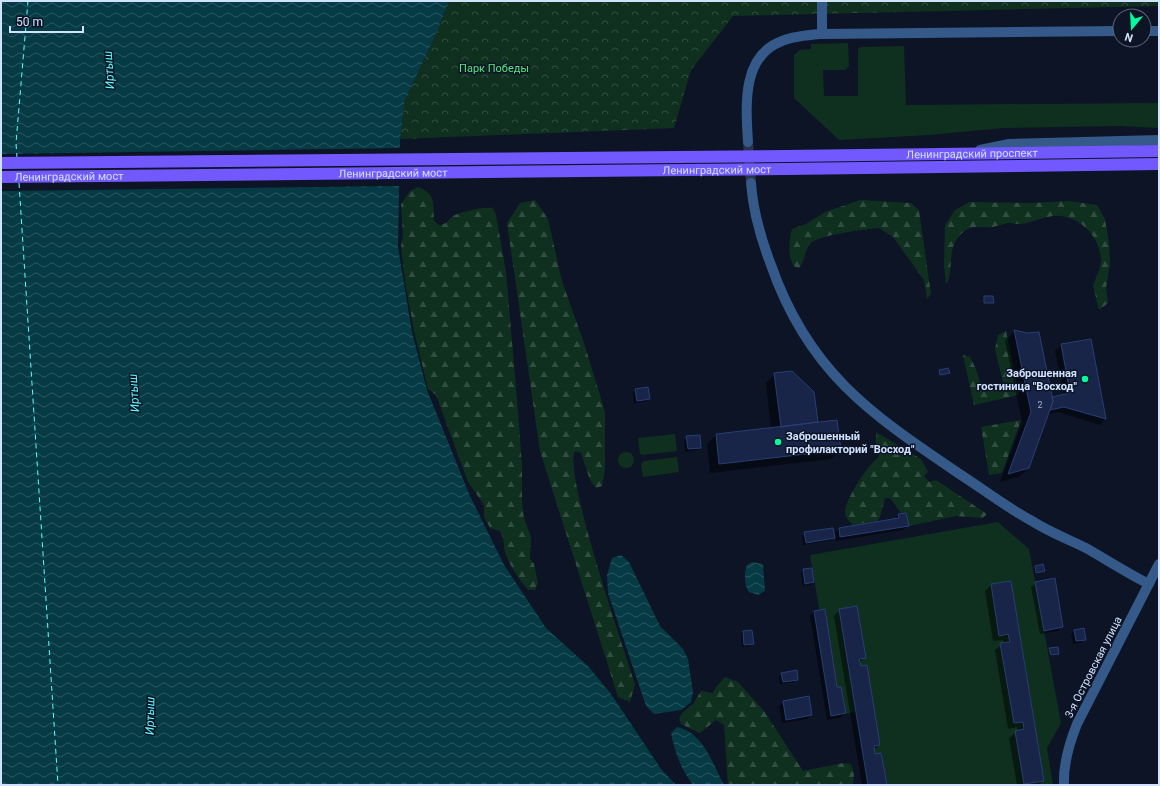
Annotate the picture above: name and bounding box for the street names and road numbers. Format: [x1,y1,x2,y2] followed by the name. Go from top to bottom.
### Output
[906,147,1038,161] street label: Ленинградский проспект
[662,163,772,177] street label: Ленинградский мост
[339,166,448,181] street label: Ленинградский мост
[15,170,124,184] street label: Ленинградский мост
[1062,614,1125,720] street label: 3-я Островская улица

